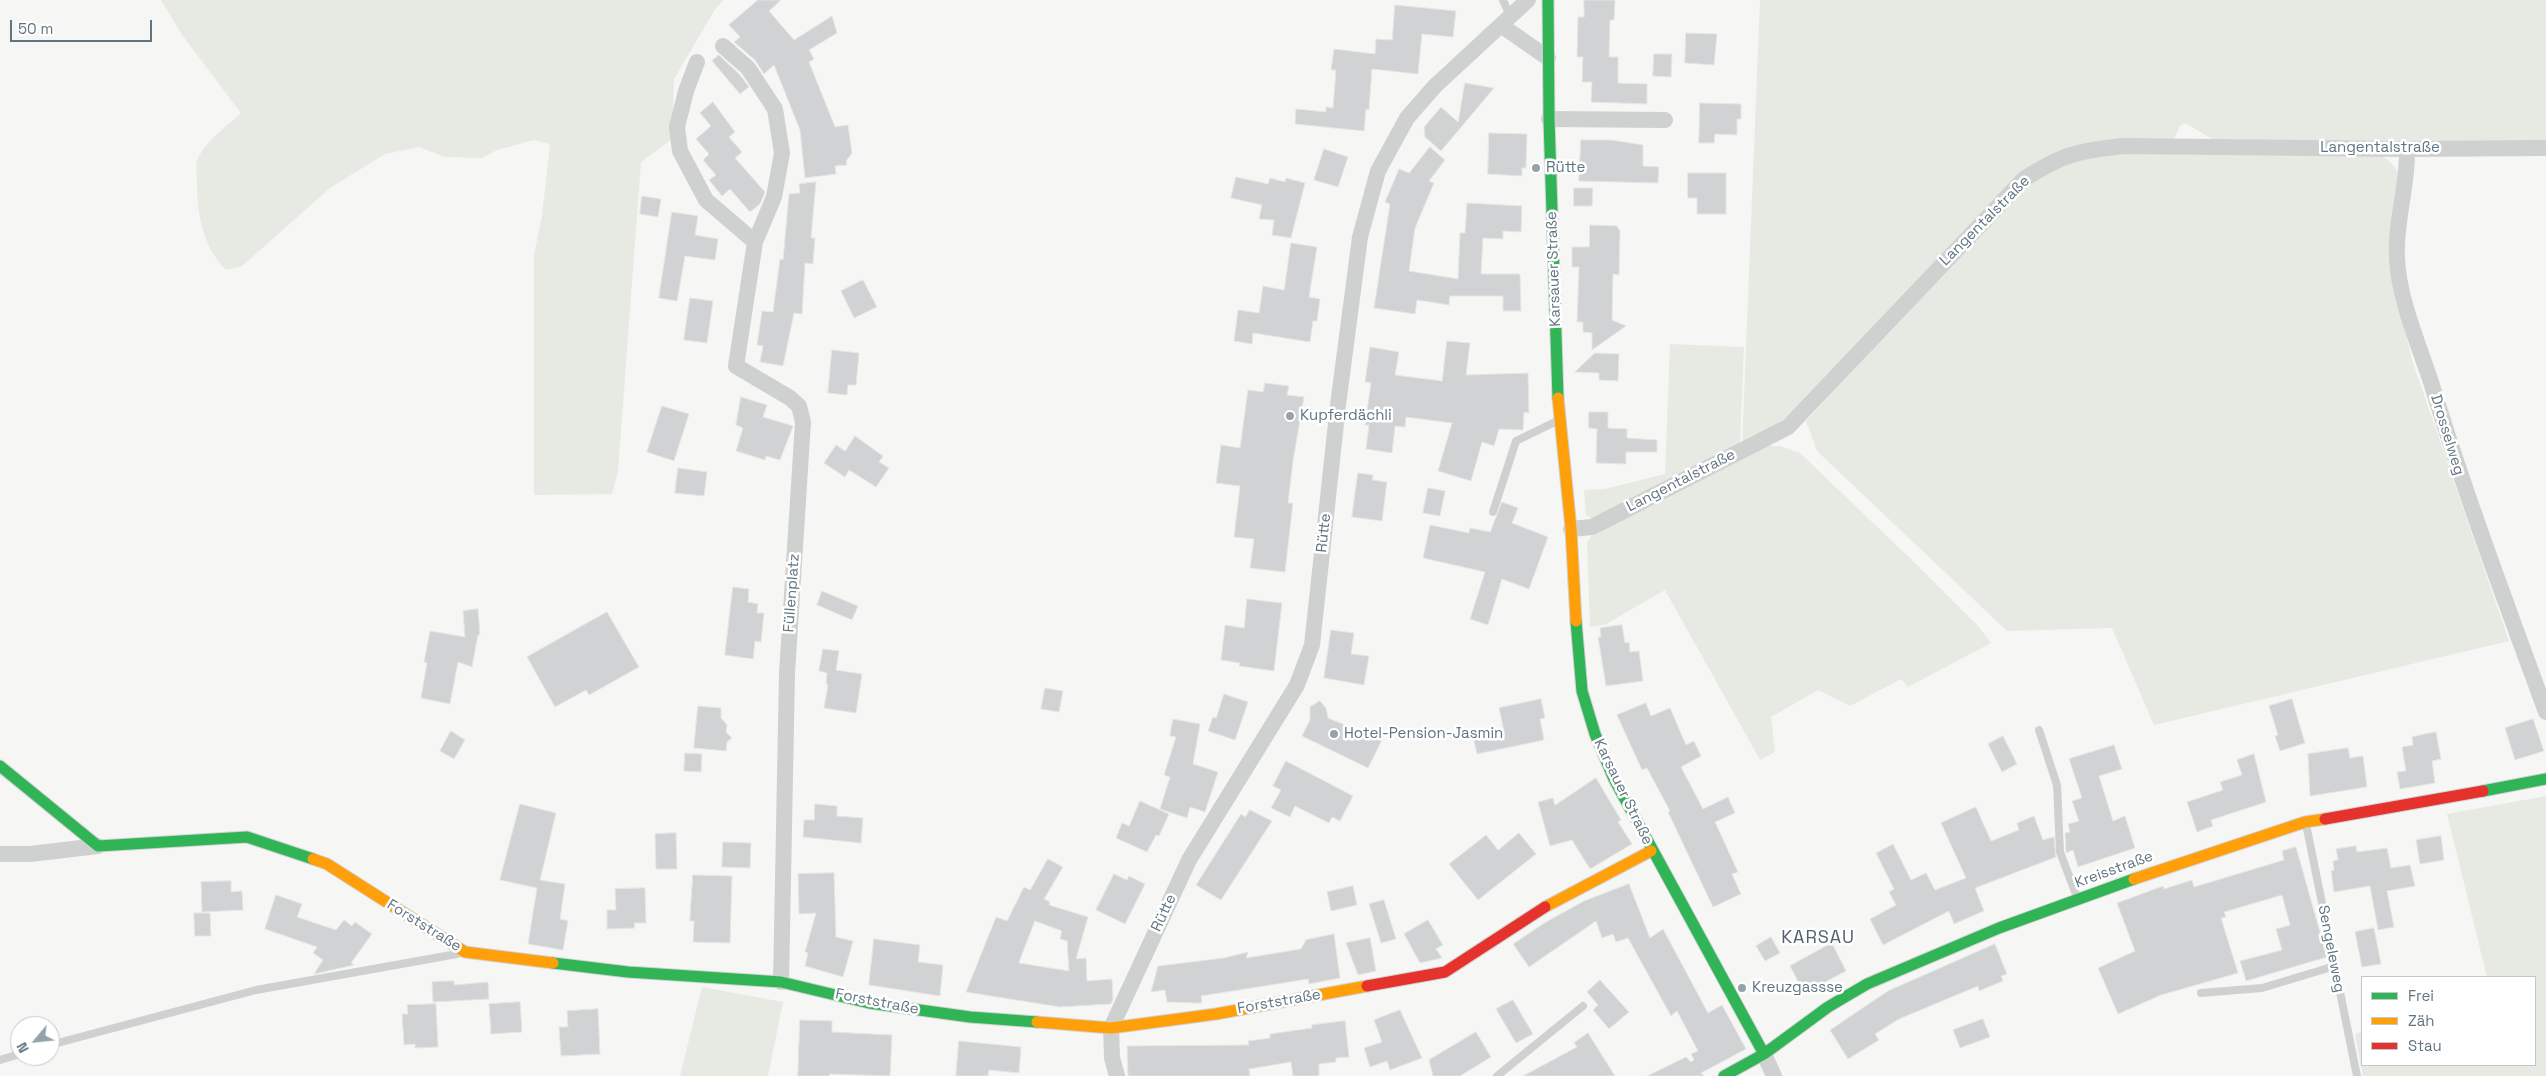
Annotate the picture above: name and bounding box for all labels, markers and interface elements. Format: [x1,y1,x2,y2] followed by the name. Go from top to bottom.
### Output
[12,10,155,42] scale bar
[18,19,53,38] text: 50 m
[2320,139,2440,157] street label: Langentalstraße
[1546,159,1585,177] place label: Rütte
[1530,162,1542,174] marker: Rütte
[1936,172,2034,270] street label: Langentalstraße
[1543,211,1565,327] street label: Karsauer Straße
[2426,393,2468,477] street label: Drosselweg
[1300,407,1392,425] place label: Kupferdächli
[1284,410,1296,422] marker: Kupferdächli
[1624,446,1738,516] street label: Langentalstraße
[1313,513,1335,553] street label: Rütte
[780,553,804,633] street label: Füllenplatz
[1344,725,1503,743] place label: Hotel-Pension-Jasmin
[1328,728,1340,740] marker: Hotel-Pension-Jasmin
[1590,736,1656,848] street label: Karsauer Straße
[2072,848,2156,892] street label: Kreisstraße
[1148,891,1180,935] street label: Rütte
[383,896,465,956] street label: Forststraße
[2314,904,2348,994] street label: Sengeleweg
[1780,927,1856,949] district label: KARSAU
[2361,976,2536,1066] legend
[1752,979,1843,997] place label: Kreuzgassse
[1736,982,1748,994] marker: Kreuzgassse
[834,985,920,1019] street label: Forststraße
[1236,986,1322,1018] street label: Forststraße
[2408,986,2434,1005] text: Frei
[2408,1011,2434,1030] text: Zäh
[10,1016,60,1066] north arrow
[2408,1036,2442,1055] text: Stau
[12,1039,33,1056] text: N

